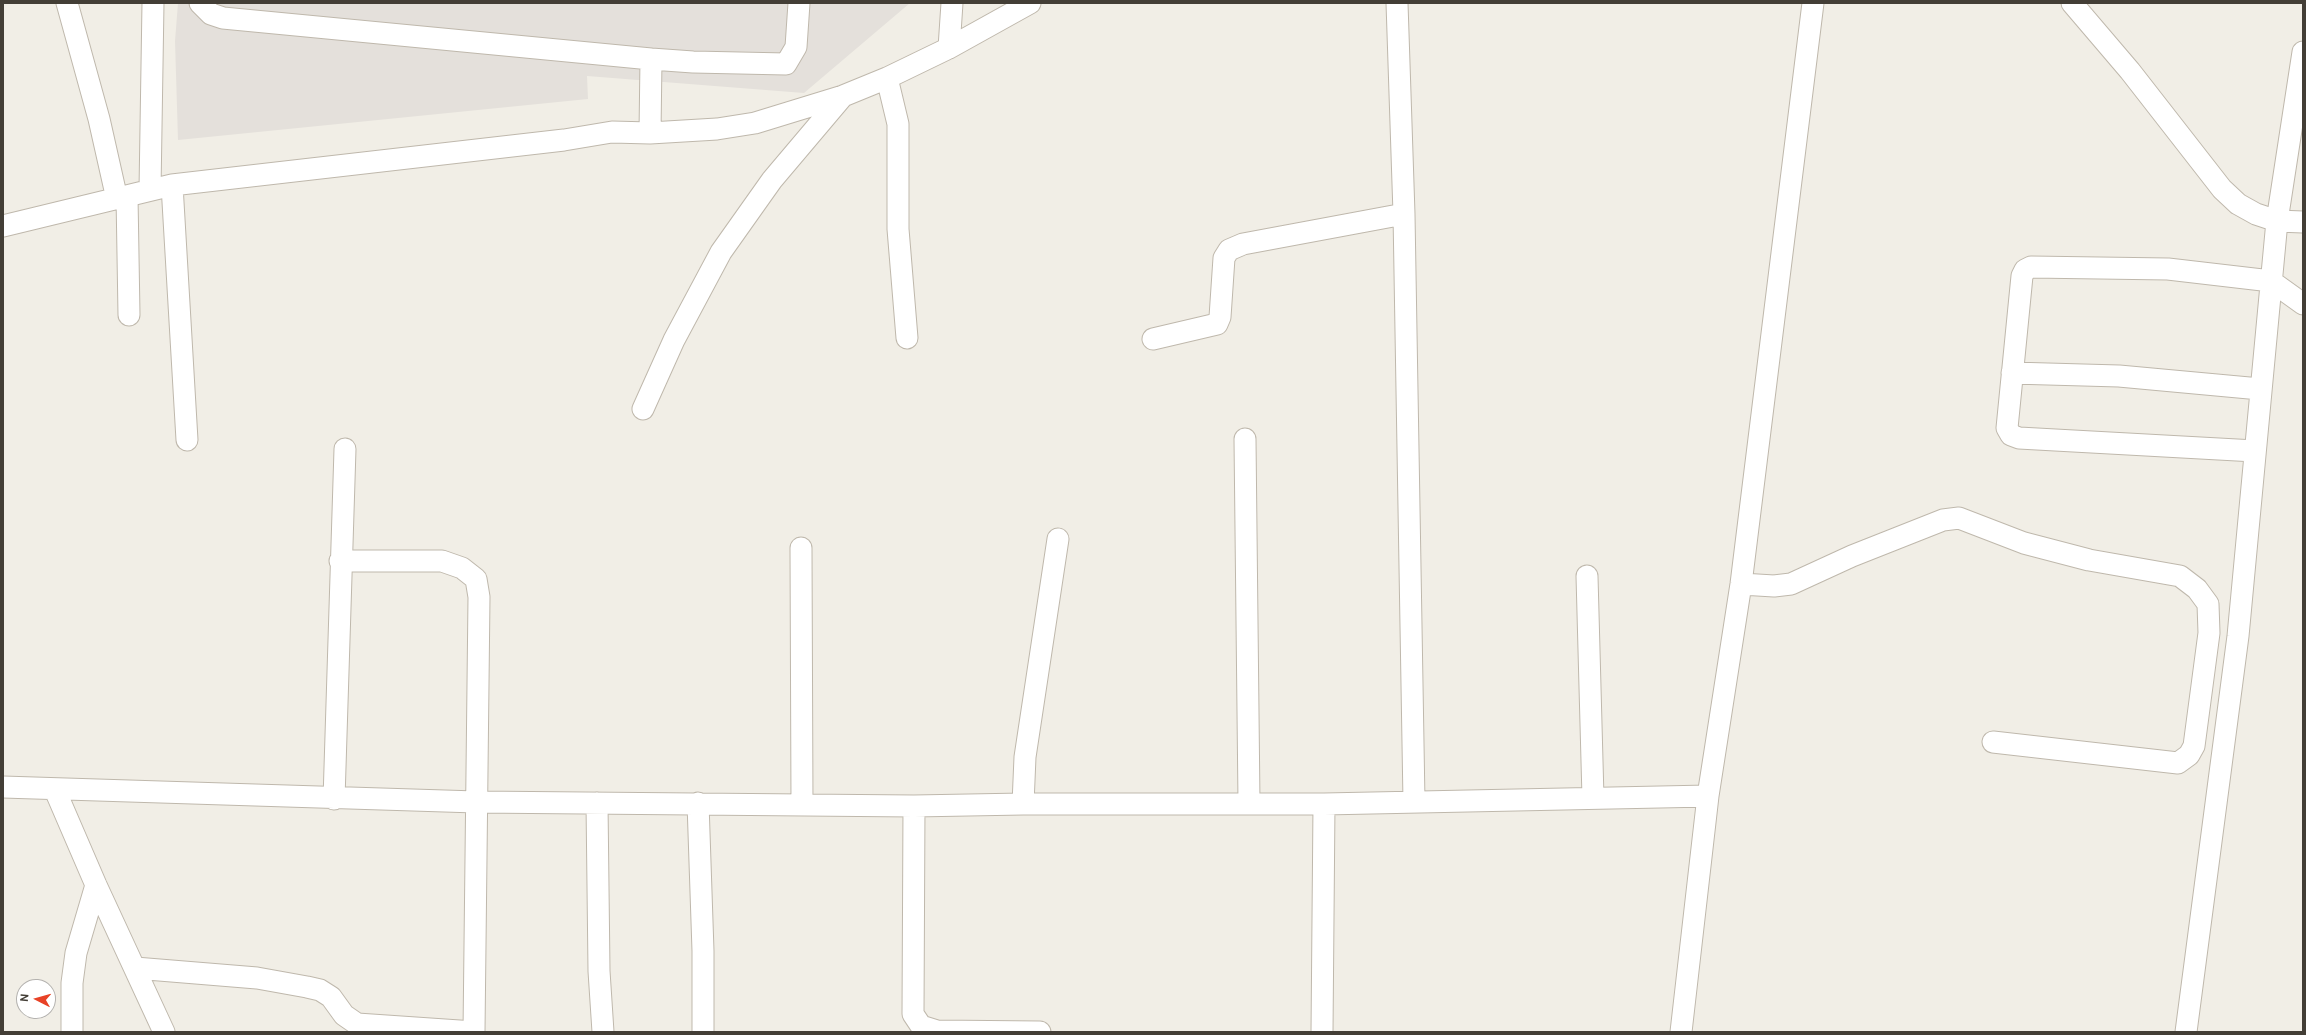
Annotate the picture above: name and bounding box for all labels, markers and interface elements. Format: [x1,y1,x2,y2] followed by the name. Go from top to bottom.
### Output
[16,979,56,1019] north arrow
[18,993,31,1002] text: N

